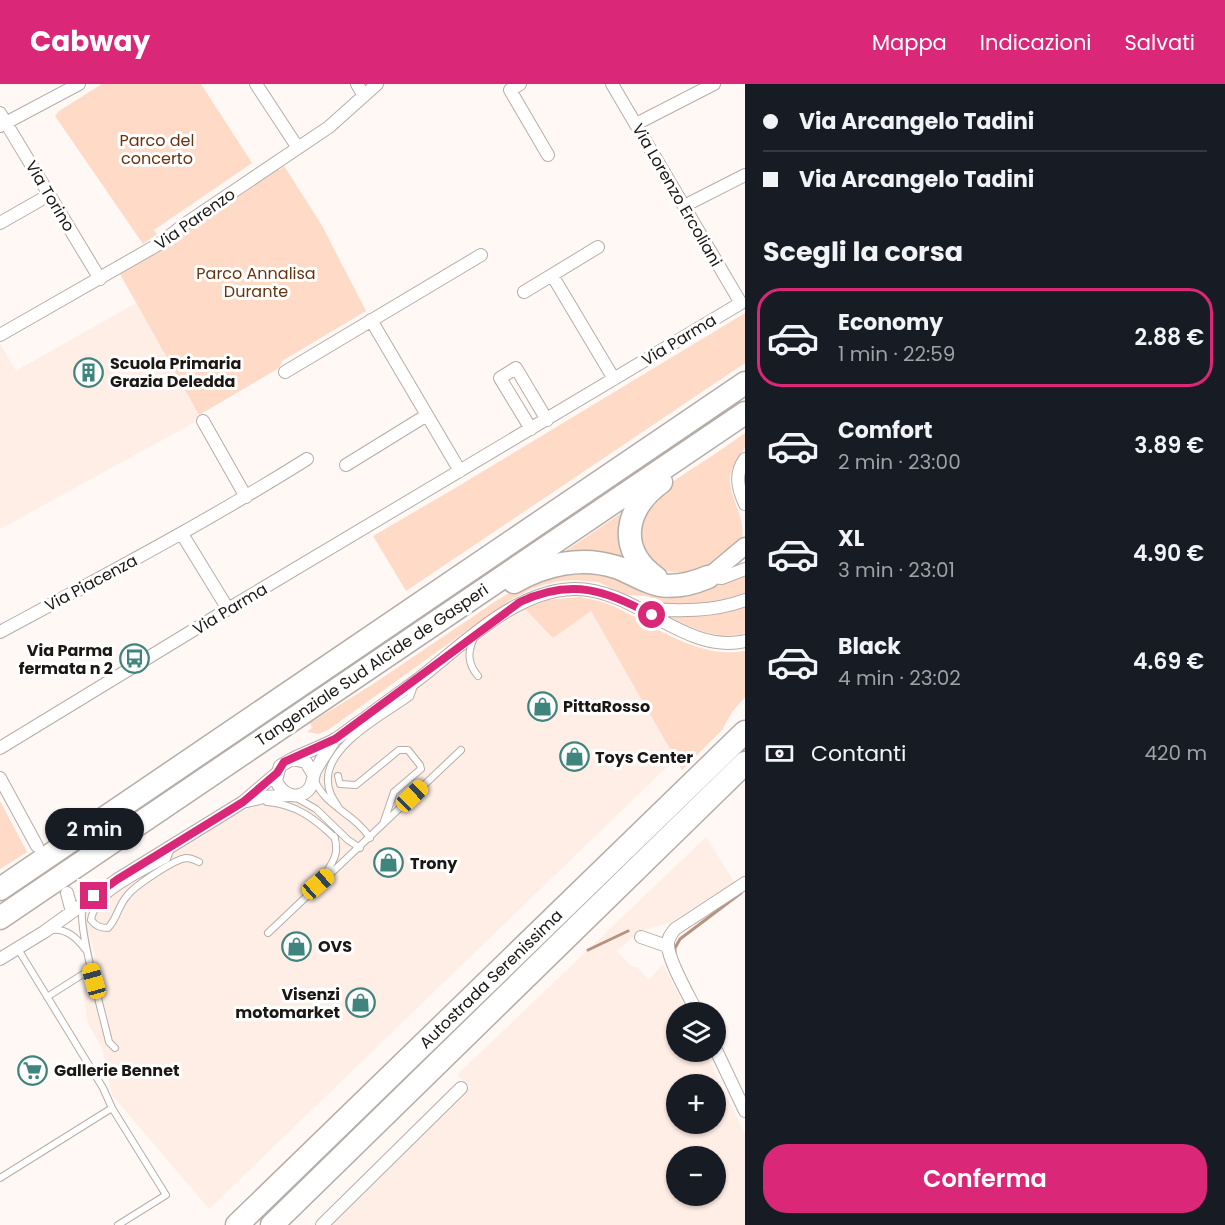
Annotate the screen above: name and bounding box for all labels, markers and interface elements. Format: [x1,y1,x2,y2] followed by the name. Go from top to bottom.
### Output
[30,22,150,61] text: Cabway
[872,28,947,57] text: Mappa
[980,28,1092,57] text: Indicazioni
[1125,28,1195,57] text: Salvati
[799,106,1034,137] text: Via Arcangelo Tadini
[627,119,727,271] street label: Via Lorenzo Ercoliani
[120,129,194,170] park label: Parco del concerto
[20,156,80,236] street label: Via Torino
[799,164,1034,195] text: Via Arcangelo Tadini
[150,183,240,255] street label: Via Parenzo
[763,233,963,270] text: Scegli la corsa
[196,262,316,303] park label: Parco Annalisa Durante
[838,307,943,338] text: Economy
[637,309,721,371] street label: Via Parma
[766,311,820,365] icon: car
[1135,322,1204,353] text: 2.88 €
[838,340,955,368] text: 1 min · 22:59
[110,352,241,393] place label: Scuola Primaria Grazia Deledda
[73,356,105,388] building icon: Scuola Primaria Grazia Deledda
[838,415,932,446] text: Comfort
[766,419,820,473] icon: car
[1134,430,1204,461] text: 3.89 €
[838,448,961,476] text: 2 min · 23:00
[838,523,864,554] text: XL
[766,527,820,581] icon: car
[1133,538,1204,569] text: 4.90 €
[41,549,141,617] street label: Via Piacenza
[838,556,955,584] text: 3 min · 23:01
[188,578,272,640] street label: Via Parma
[251,578,493,752] street label: Tangenziale Sud Alcide de Gasperi
[638,601,665,628] route start
[838,631,901,662] text: Black
[766,635,820,689] icon: car
[19,639,113,680] place label: Via Parma fermata n 2
[118,643,150,675] bus stop icon: Via Parma fermata n 2
[1133,646,1204,677] text: 4.69 €
[838,664,961,692] text: 4 min · 23:02
[526,690,558,722] shop icon: PittaRosso
[563,695,650,718] place label: PittaRosso
[763,737,796,770] icon: cash
[811,738,907,769] text: Contanti
[1144,739,1207,767] text: 420 m
[558,741,590,773] shop icon: Toys Center
[595,746,693,769] place label: Toys Center
[393,777,431,815] car
[44,809,144,851] callout: 2 min
[67,815,122,843] text: 2 min
[373,847,405,879] shop icon: Trony
[410,852,458,875] place label: Trony
[299,865,337,903] car
[80,882,107,909] route end
[414,904,568,1054] street label: Autostrada Serenissima
[281,930,313,962] shop icon: OVS
[318,935,352,958] place label: OVS
[80,961,108,1001] car
[235,983,340,1024] place label: Visenzi motomarket
[345,987,377,1019] shop icon: Visenzi motomarket
[666,1002,726,1206] map controls
[666,1002,726,1062] button: layers
[17,1054,49,1086] supermarket icon: Gallerie Bennet
[54,1059,180,1082] place label: Gallerie Bennet
[666,1074,726,1134] button: +
[763,1144,1207,1213] button: Conferma
[666,1146,726,1206] button: −

